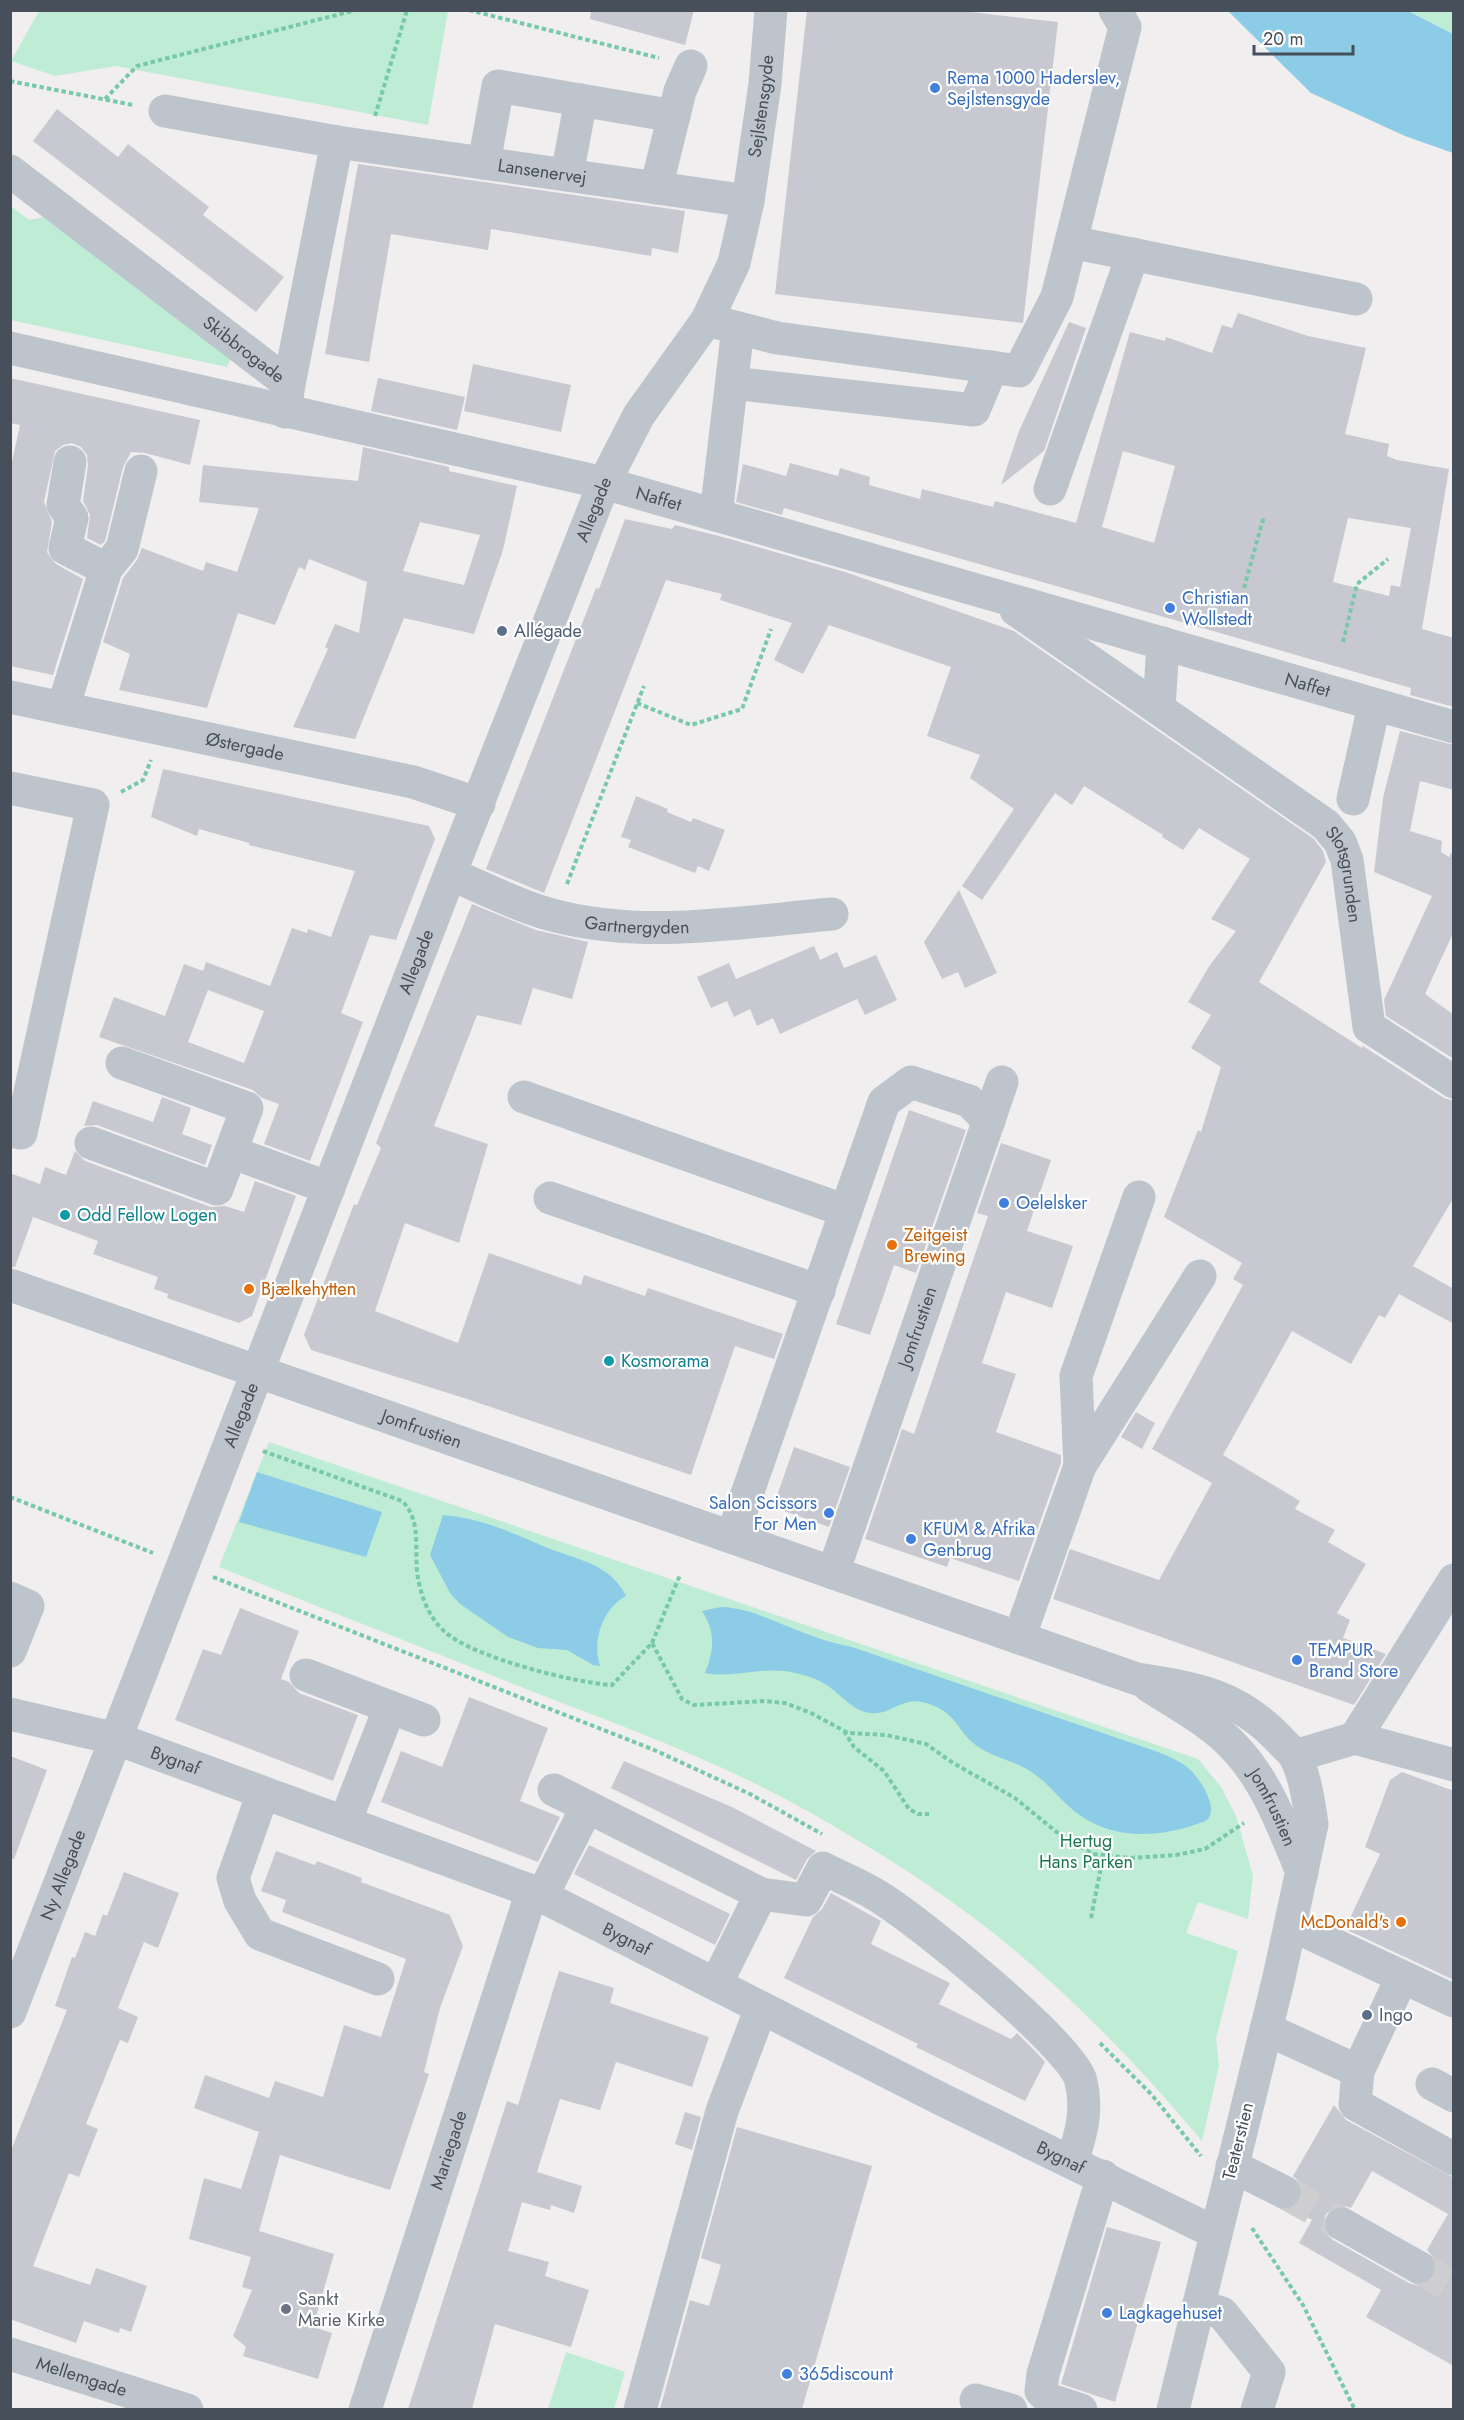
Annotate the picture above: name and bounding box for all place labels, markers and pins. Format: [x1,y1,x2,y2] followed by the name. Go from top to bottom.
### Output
[947,65,1120,112] place label: Rema 1000 Haderslev, Sejlstensgyde
[928,81,942,95] marker: Rema 1000 Haderslev, Sejlstensgyde
[1182,585,1253,632] place label: Christian Wollstedt
[1163,601,1177,615] marker: Christian Wollstedt
[514,618,582,644] place label: Allégade
[495,624,509,638] marker: Allégade
[1016,1190,1088,1216] place label: Oelelsker
[997,1196,1011,1210] marker: Oelelsker
[77,1202,217,1228] place label: Odd Fellow Logen
[58,1208,72,1222] marker: Odd Fellow Logen
[904,1222,968,1269] place label: Zeitgeist Brewing
[885,1238,899,1252] marker: Zeitgeist Brewing
[261,1276,356,1302] place label: Bjælkehytten
[242,1282,256,1296] marker: Bjælkehytten
[621,1348,709,1374] place label: Kosmorama
[602,1354,616,1368] marker: Kosmorama
[709,1490,817,1537] place label: Salon Scissors For Men
[822,1506,836,1520] marker: Salon Scissors For Men
[923,1516,1035,1563] place label: KFUM & Afrika Genbrug
[904,1532,918,1546] marker: KFUM & Afrika Genbrug
[1309,1637,1398,1684] place label: TEMPUR Brand Store
[1290,1653,1304,1667] marker: TEMPUR Brand Store
[1301,1909,1389,1935] place label: McDonald's
[1394,1915,1408,1929] marker: McDonald's
[1379,2002,1413,2028] place label: Ingo
[1360,2008,1374,2022] marker: Ingo
[298,2286,385,2333] place label: Sankt Marie Kirke
[1119,2300,1223,2326] place label: Lagkagehuset
[279,2302,293,2316] marker: Sankt Marie Kirke
[1100,2306,1114,2320] marker: Lagkagehuset
[799,2361,894,2387] place label: 365discount
[780,2367,794,2381] marker: 365discount

